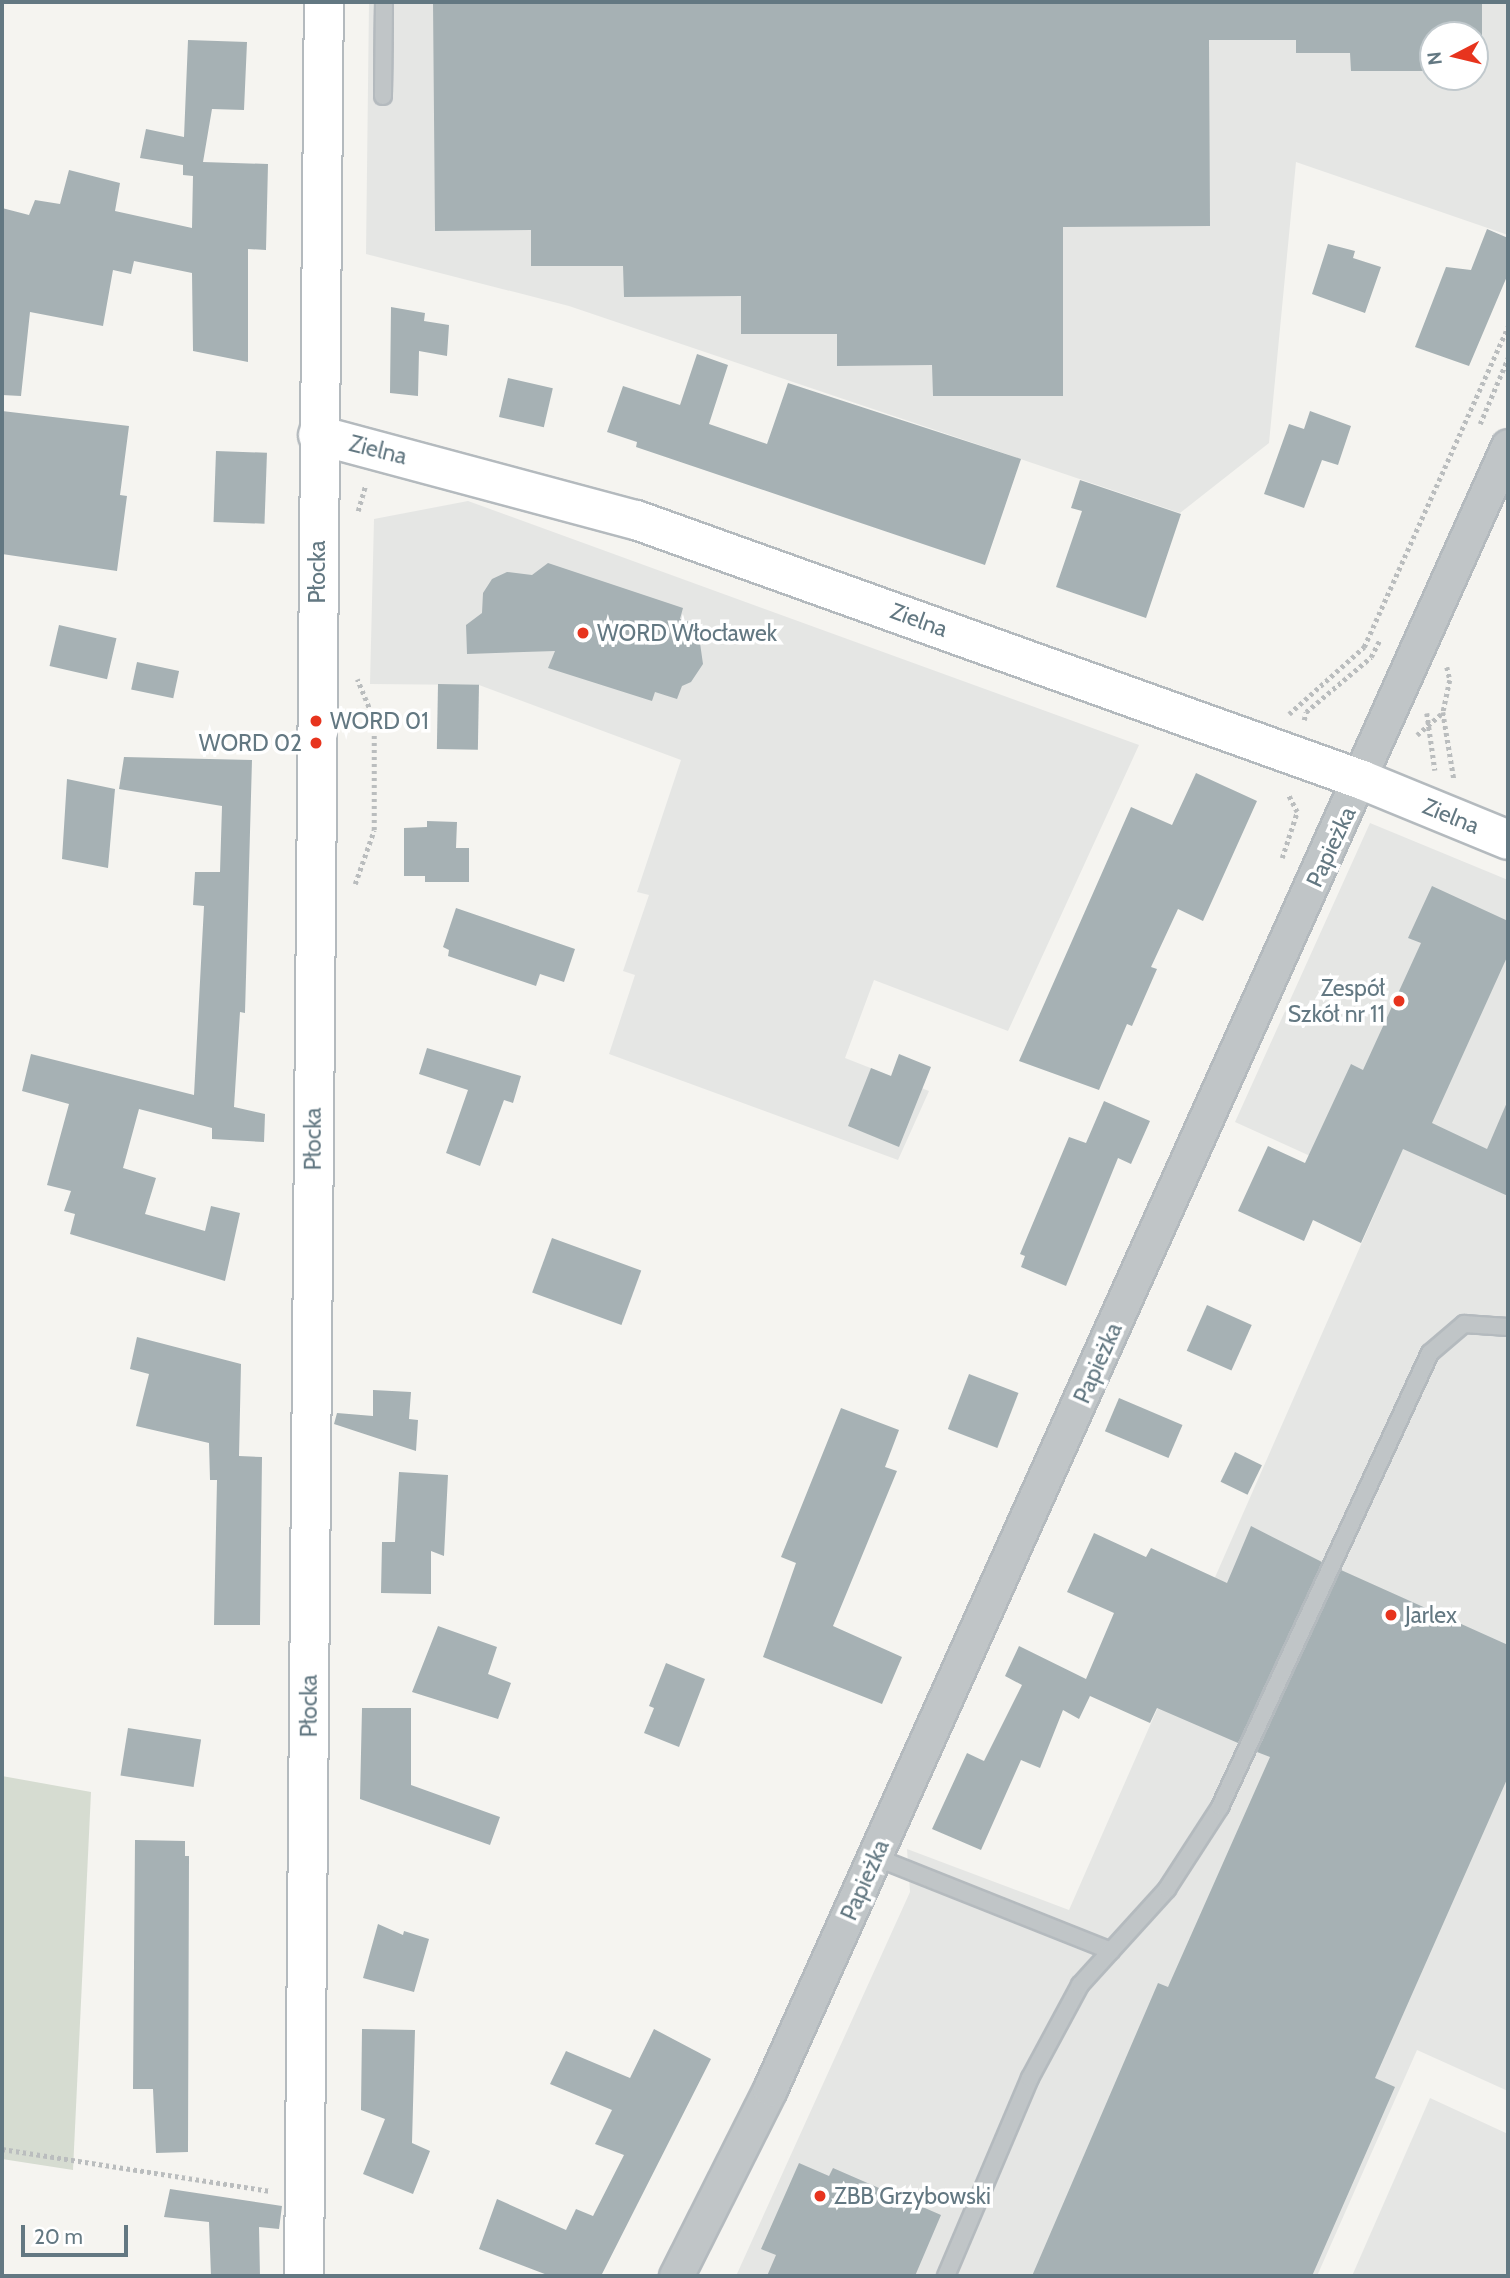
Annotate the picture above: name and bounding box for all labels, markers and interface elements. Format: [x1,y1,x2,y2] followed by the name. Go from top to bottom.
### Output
[1419,21,1489,91] north arrow
[1422,50,1447,66] text: N
[346,430,410,470] street label: Zielna
[303,541,331,603] street label: Płocka
[887,597,951,643] street label: Zielna
[597,619,777,647] place label: WORD Włocławek
[575,625,591,641] marker: WORD Włocławek
[330,707,429,735] place label: WORD 01
[308,713,324,729] marker: WORD 01
[199,729,302,757] place label: WORD 02
[308,735,324,751] marker: WORD 02
[1419,792,1483,840] street label: Zielna
[1300,802,1362,892] street label: Papieżka
[1288,974,1385,1028] place label: Zespół Szkół nr 11
[1391,993,1407,1009] marker: Zespół Szkół nr 11
[299,1108,327,1170] street label: Płocka
[1068,1318,1128,1408] street label: Papieżka
[1405,1601,1457,1629] place label: Jarlex
[1383,1607,1399,1623] marker: Jarlex
[295,1675,323,1737] street label: Płocka
[835,1835,895,1925] street label: Papieżka
[834,2182,991,2210] place label: ZBB Grzybowski
[812,2188,828,2204] marker: ZBB Grzybowski
[24,2212,131,2256] scale bar
[34,2224,83,2249] text: 20 m

